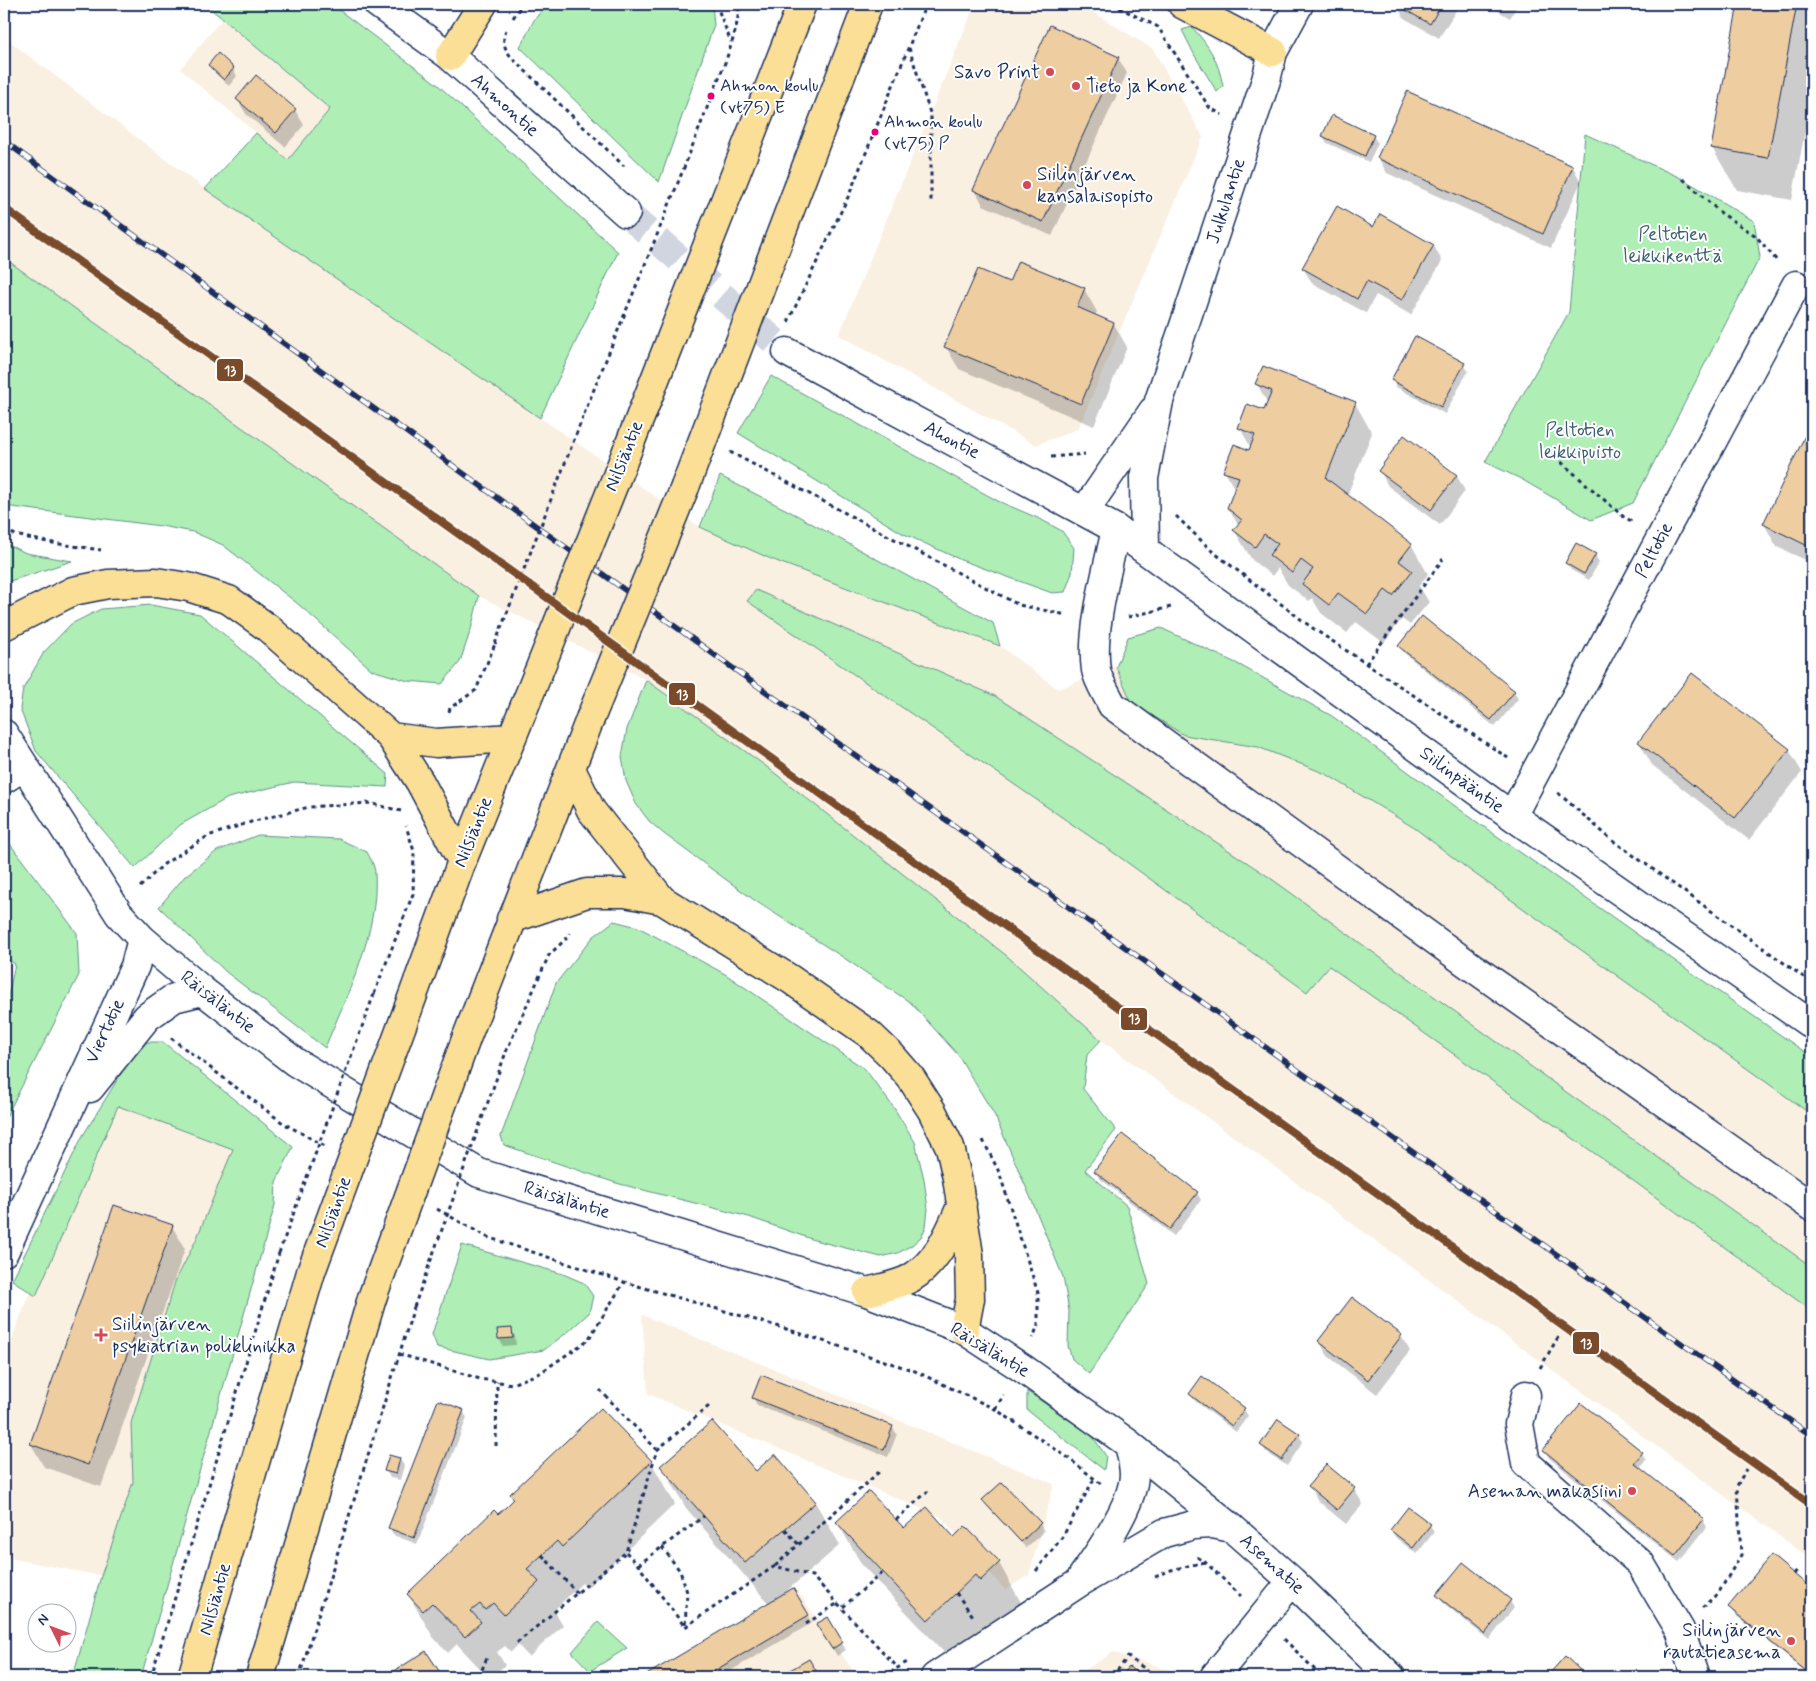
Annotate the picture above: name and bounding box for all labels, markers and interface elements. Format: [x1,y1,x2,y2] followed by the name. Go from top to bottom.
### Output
[954,60,1040,85] place label: Savo Print
[1044,66,1056,78] marker: Savo Print
[465,68,545,142] street label: Ahmontie
[720,74,819,120] place label: Ahmon koulu (vt75) E
[1086,74,1187,100] place label: Tieto ja Kone
[1070,80,1082,92] marker: Tieto ja Kone
[706,91,716,101] marker: Ahmon koulu (vt75) E
[884,110,983,156] place label: Ahmon koulu (vt75) P
[870,127,880,137] marker: Ahmon koulu (vt75) P
[1200,155,1252,247] street label: Julkulantie
[1037,162,1153,209] place label: Siilinjärven kansalaisopisto
[1021,179,1033,191] marker: Siilinjärven kansalaisopisto
[1623,222,1723,269] park label: Peltotien leikkikenttä
[216,358,244,382] line badge: 13
[224,362,236,380] text: 13
[920,415,984,465] street label: Ahontie
[598,417,650,495] street label: Nilsiäntie
[1539,418,1621,465] park label: Peltotien leikkipuisto
[1629,518,1679,582] street label: Peltotie
[668,682,696,706] line badge: 13
[676,686,688,704] text: 13
[1415,741,1509,819] street label: Siilinpääntie
[447,793,499,871] street label: Nilsiäntie
[175,965,261,1039] street label: Räisäläntie
[79,995,131,1067] street label: Viertotie
[1120,1007,1148,1031] line badge: 13
[1128,1010,1140,1028] text: 13
[309,1173,357,1251] street label: Nilsiäntie
[521,1175,613,1225] street label: Räisäläntie
[112,1312,296,1359] place label: Siilinjärven psykiatrian poliklinikka
[945,1316,1035,1384] street label: Räisäläntie
[94,1328,108,1342] marker: Siilinjärven psykiatrian poliklinikka
[1572,1331,1600,1355] line badge: 13
[1580,1335,1592,1353] text: 13
[1468,1479,1622,1504] place label: Aseman makasiini
[1626,1485,1638,1497] marker: Aseman makasiini
[1234,1528,1310,1600] street label: Asematie
[193,1560,237,1638] street label: Nilsiäntie
[28,1604,78,1654] north arrow
[33,1610,53,1629] text: N
[1663,1618,1781,1665] place label: Siilinjärven rautatieasema
[1785,1635,1797,1647] marker: Siilinjärven rautatieasema

